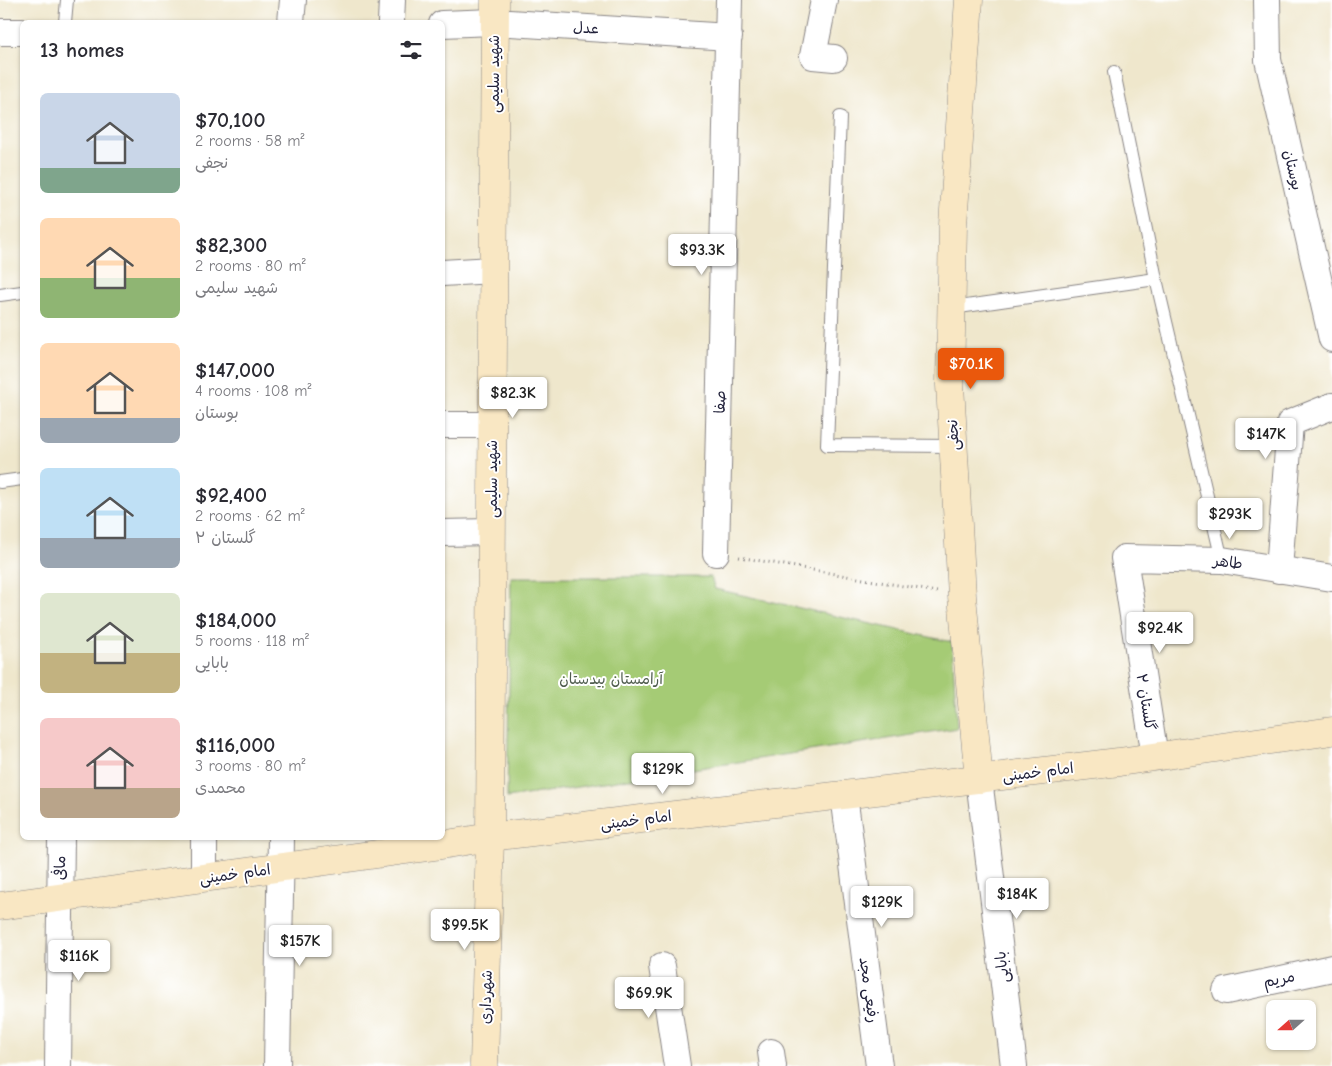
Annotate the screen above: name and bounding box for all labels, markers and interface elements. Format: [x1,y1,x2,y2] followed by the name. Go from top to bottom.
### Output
[573,18,599,38] street label: عدل
[485,35,504,113] street label: شهید سلیمی
[397,36,425,64] icon: filters
[40,38,124,62] text: 13 homes
[195,108,265,132] text: $70,100
[80,113,140,173] icon: home
[195,132,305,150] text: 2 rooms · 58 m²
[1280,148,1306,192] street label: بوستان
[195,154,228,172] text: نجفی
[195,233,267,257] text: $82,300
[661,234,743,276] pin: $93.3K
[80,238,140,298] icon: home
[679,241,725,259] text: $93.3K
[195,257,306,275] text: 2 rooms · 80 m²
[195,279,278,297] text: شهید سلیمی
[930,348,1012,390] pin: $70.1K
[949,355,993,373] text: $70.1K
[195,358,275,382] text: $147,000
[80,363,140,423] icon: home
[472,376,554,419] pin: $82.3K
[195,382,311,400] text: 4 rooms · 108 m²
[490,384,536,402] text: $82.3K
[711,390,729,414] street label: صفا
[195,404,239,422] text: بوستان
[1231,418,1301,460] pin: $147K
[943,419,964,451] street label: نجفی
[1246,425,1286,443] text: $147K
[483,440,502,518] street label: شهید سلیمی
[195,483,267,507] text: $92,400
[80,488,140,548] icon: home
[1195,498,1265,540] pin: $293K
[1209,505,1251,523] text: $293K
[195,507,305,525] text: 2 rooms · 62 m²
[195,529,256,547] text: گلستان ۲
[1210,551,1244,573] street label: طاهر
[195,608,277,632] text: $184,000
[1119,612,1201,654] pin: $92.4K
[80,613,140,673] icon: home
[1137,619,1183,637] text: $92.4K
[195,632,309,650] text: 5 rooms · 118 m²
[195,654,229,672] text: بابایی
[559,670,664,688] park label: آرامستان بیدستان
[1133,672,1159,732] street label: گلستان ۲
[195,733,275,757] text: $116,000
[80,738,140,798] icon: home
[628,752,698,795] pin: $129K
[195,757,305,775] text: 3 rooms · 80 m²
[1001,759,1075,787] street label: امام خمینی
[642,760,684,778] text: $129K
[195,779,246,797] text: محمدی
[599,807,673,835] street label: امام خمینی
[50,856,69,880] street label: مافی
[198,860,272,890] street label: امام خمینی
[982,878,1052,920] pin: $184K
[997,885,1037,903] text: $184K
[847,886,917,928] pin: $129K
[861,893,903,911] text: $129K
[424,908,506,951] pin: $99.5K
[442,916,488,934] text: $99.5K
[265,924,335,967] pin: $157K
[280,932,320,950] text: $157K
[44,940,114,982] pin: $116K
[59,947,99,965] text: $116K
[991,950,1014,984] street label: بابایی
[855,956,883,1024] street label: رفیعی مجد
[1262,967,1297,994] street label: مریم
[476,970,496,1024] street label: شهرداری
[608,976,690,1019] pin: $69.9K
[626,984,672,1002] text: $69.9K
[1266,1000,1316,1050] north arrow
[1266,1000,1316,1050] map controls

